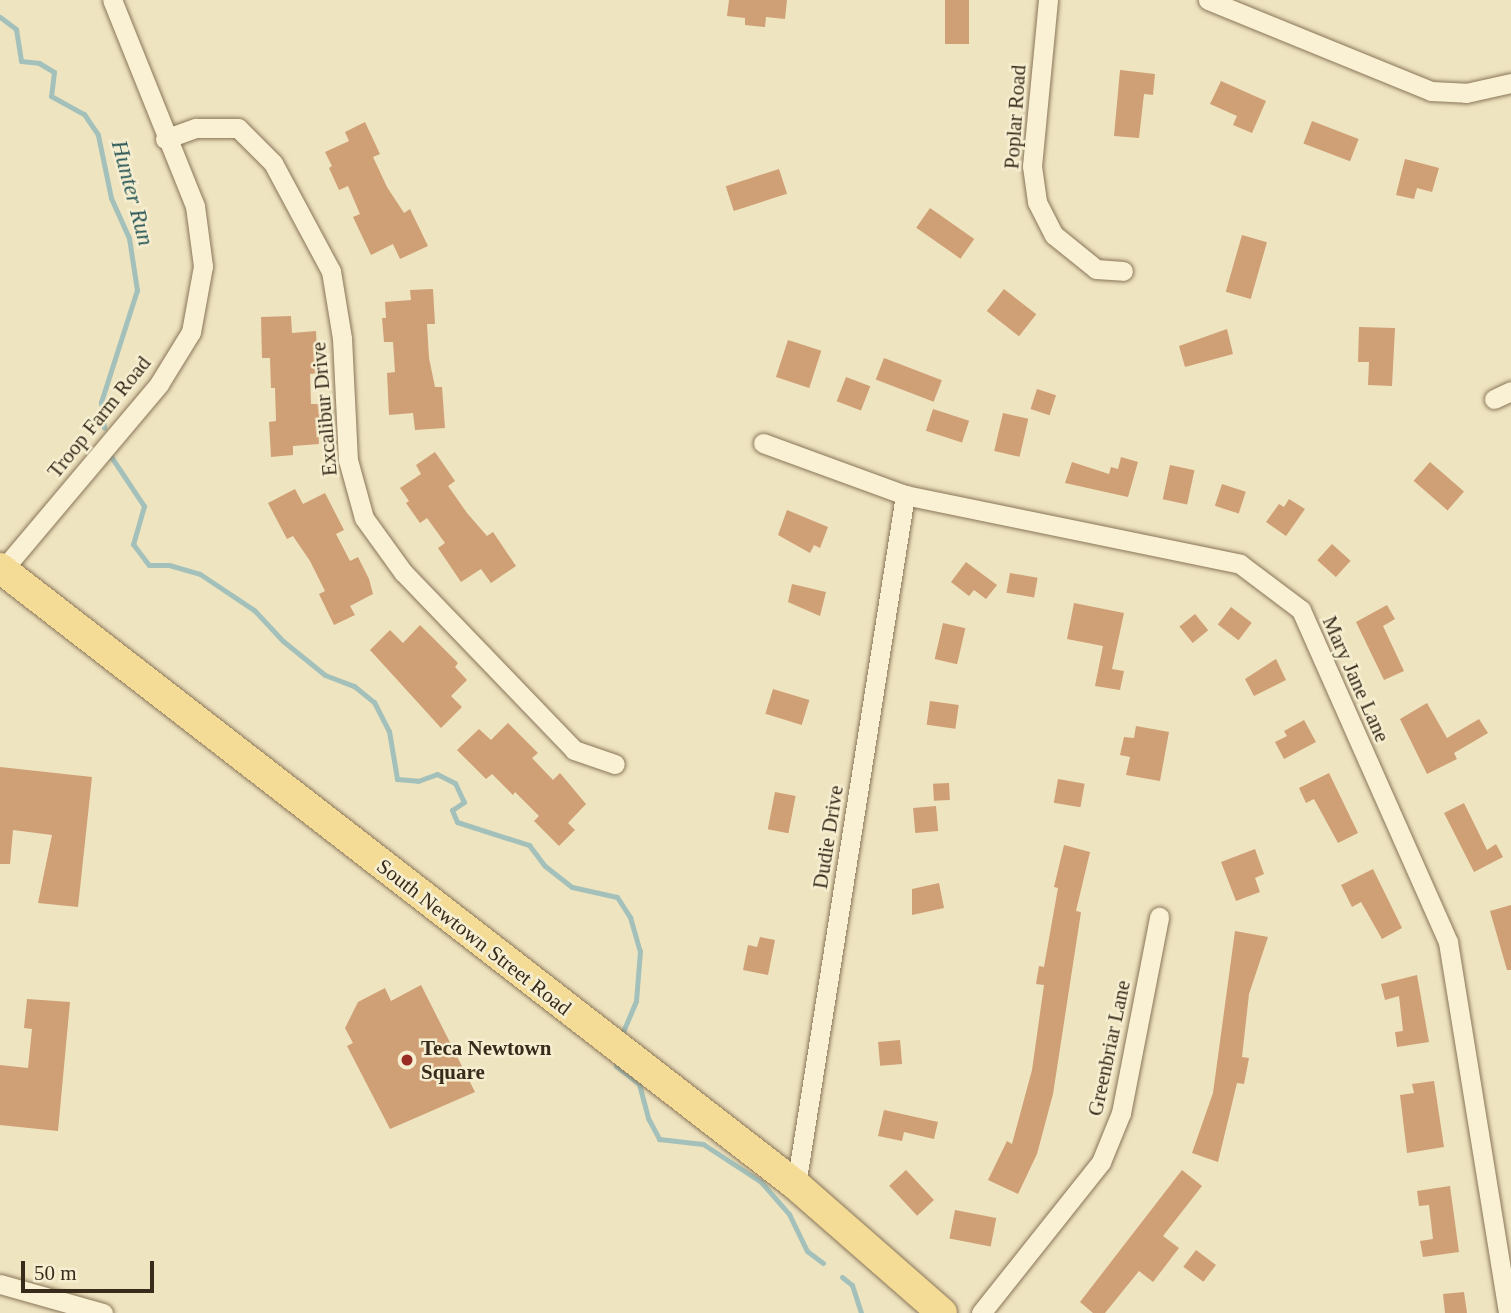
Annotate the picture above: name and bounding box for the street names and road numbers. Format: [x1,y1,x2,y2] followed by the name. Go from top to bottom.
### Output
[999,64,1031,170] street label: Poplar Road
[306,341,342,477] street label: Excalibur Drive
[42,351,156,483] street label: Troop Farm Road
[1317,612,1395,746] street label: Mary Jane Lane
[807,783,849,891] street label: Dudie Drive
[372,853,576,1021] street label: South Newtown Street Road
[1082,978,1136,1118] street label: Greenbriar Lane

